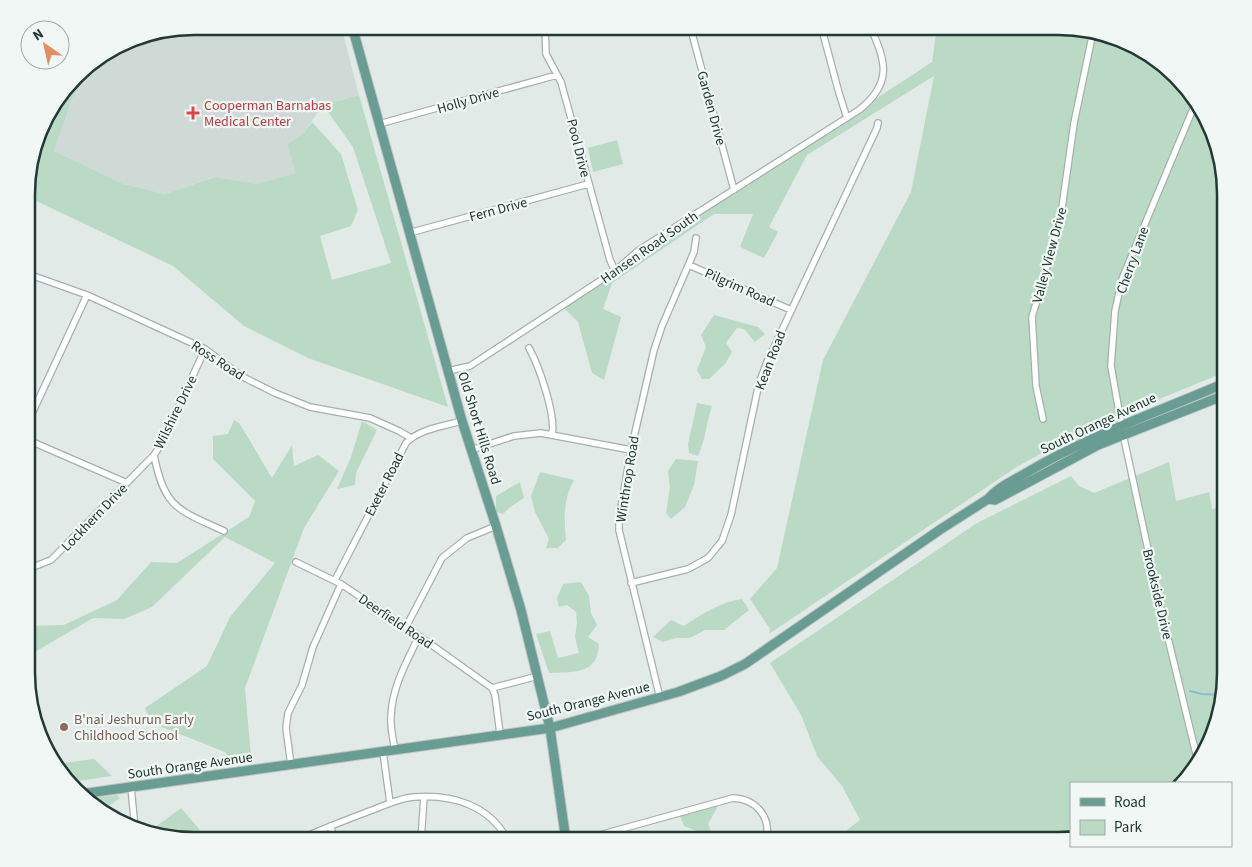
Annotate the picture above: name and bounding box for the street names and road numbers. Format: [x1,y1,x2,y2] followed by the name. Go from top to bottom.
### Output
[692,69,731,148] street label: Garden Drive
[435,83,502,119] street label: Holly Drive
[561,117,595,180] street label: Pool Drive
[467,193,530,227] street label: Fern Drive
[1028,205,1072,305] street label: Valley View Drive
[597,207,702,289] street label: Hansen Road South
[1111,224,1154,297] street label: Cherry Lane
[701,264,778,312] street label: Pilgrim Road
[750,328,791,393] street label: Kean Road
[187,336,248,386] street label: Ross Road
[452,369,506,487] street label: Old Short Hills Road
[149,372,202,453] street label: Wilshire Drive
[1037,388,1160,460] street label: South Orange Avenue
[611,434,645,524] street label: Winthrop Road
[360,449,409,520] street label: Exeter Road
[57,479,132,556] street label: Lockhern Drive
[1137,547,1177,641] street label: Brookside Drive
[354,589,437,654] street label: Deerfield Road
[525,677,652,727] street label: South Orange Avenue
[126,747,254,785] street label: South Orange Avenue

